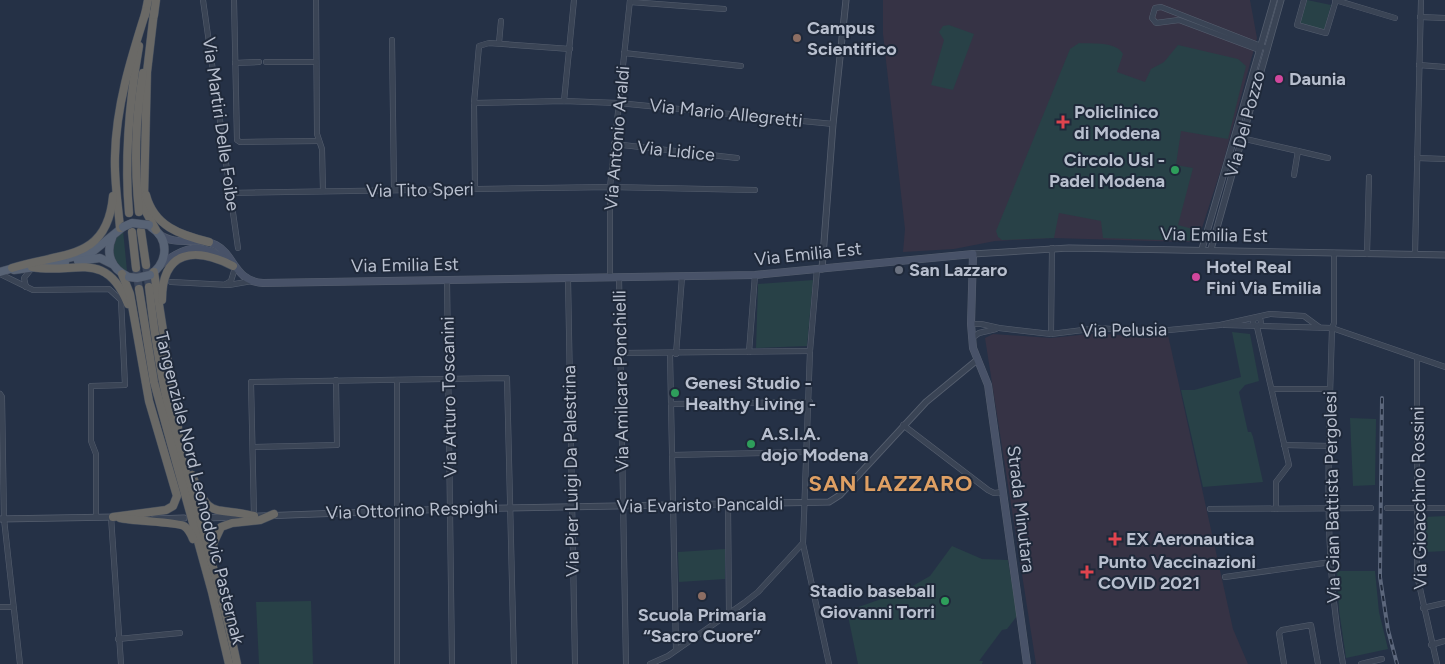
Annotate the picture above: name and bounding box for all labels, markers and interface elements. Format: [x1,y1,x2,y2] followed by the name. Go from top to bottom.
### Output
[807,17,897,60] place label: Campus Scientifico
[791,32,803,44] marker: Campus Scientifico
[198,36,244,213] street label: Via Martiri Delle Foibe
[600,65,634,211] street label: Via Antonio Araldi
[1220,68,1270,180] street label: Via Del Pozzo
[1289,68,1346,90] place label: Daunia
[1273,73,1285,85] marker: Daunia
[648,94,804,132] street label: Via Mario Allegretti
[1074,101,1160,144] place label: Policlinico di Modena
[1056,115,1070,129] marker: Policlinico di Modena
[636,136,716,166] street label: Via Lidice
[1049,149,1165,192] place label: Circolo Usl - Padel Modena
[1169,164,1181,176] marker: Circolo Usl - Padel Modena
[366,178,474,202] street label: Via Tito Speri
[1160,223,1268,247] street label: Via Emilia Est
[753,237,863,271] street label: Via Emilia Est
[351,253,459,277] street label: Via Emilia Est
[1206,256,1321,299] place label: Hotel Real Fini Via Emilia
[909,259,1007,281] place label: San Lazzaro
[893,264,905,276] marker: San Lazzaro
[1190,271,1202,283] marker: Hotel Real Fini Via Emilia
[608,290,634,472] street label: Via Amilcare Ponchielli
[437,316,461,478] street label: Via Arturo Toscanini
[1081,318,1167,342] street label: Via Pelusia
[150,329,250,647] street label: Tangenziale Nord Leonodovic Pasternak
[558,365,584,577] street label: Via Pier Luigi Da Palestrina
[685,372,816,415] place label: Genesi Studio - Healthy Living -
[669,387,681,399] marker: Genesi Studio - Healthy Living -
[1319,391,1345,603] street label: Via Gian Battista Pergolesi
[1406,406,1432,590] street label: Via Gioacchino Rossini
[761,423,869,466] place label: A.S.I.A. dojo Modena
[745,438,757,450] marker: A.S.I.A. dojo Modena
[1002,444,1040,574] street label: Strada Minutara
[809,470,973,497] district label: SAN LAZZARO
[617,493,783,517] street label: Via Evaristo Pancaldi
[325,496,499,524] street label: Via Ottorino Respighi
[1126,528,1254,550] place label: EX Aeronautica
[1108,532,1122,546] marker: EX Aeronautica
[1098,551,1256,594] place label: Punto Vaccinazioni COVID 2021
[1080,565,1094,579] marker: Punto Vaccinazioni COVID 2021
[809,580,935,623] place label: Stadio baseball Giovanni Torri
[696,590,708,602] marker: Scuola Primaria “Sacro Cuore”
[939,595,951,607] marker: Stadio baseball Giovanni Torri
[638,604,766,647] place label: Scuola Primaria “Sacro Cuore”

